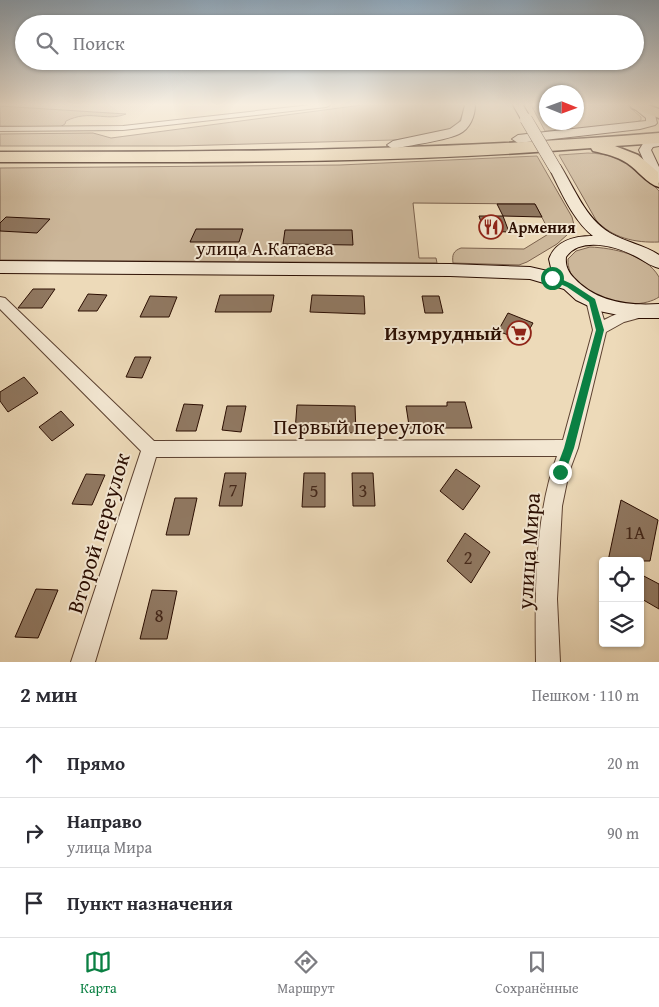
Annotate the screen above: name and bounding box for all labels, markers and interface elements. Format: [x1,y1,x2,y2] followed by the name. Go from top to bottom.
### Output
[15,15,644,70] search box
[33,29,61,57] icon: search
[73,29,125,57] text: Поиск
[539,85,584,130] north arrow
[478,214,504,240] restaurant icon: Армения
[508,215,576,239] place label: Армения
[195,234,334,262] street label: улица А.Катаева
[541,267,564,290] route start
[385,319,502,347] place label: Изумрудный
[506,320,532,346] supermarket icon: Изумрудный
[273,410,445,442] street label: Первый переулок
[58,448,138,617] street label: Второй переулок
[549,461,572,484] route end
[228,475,238,503] house number: 7
[309,476,319,504] house number: 5
[358,476,368,504] house number: 3
[508,491,548,611] street label: улица Мира
[625,518,646,546] house number: 1А
[463,543,473,571] house number: 2
[599,557,644,647] map controls
[599,557,644,602] button: locate
[154,601,164,629] house number: 8
[599,602,644,647] button: layers
[20,679,77,710] text: 2 мин
[532,683,639,707] text: Пешком · 110 m
[20,749,48,777] icon: ahead
[67,749,125,777] text: Прямо
[607,751,639,775] text: 20 m
[67,807,142,835] text: Направо
[20,819,48,847] icon: right
[607,821,639,845] text: 90 m
[67,835,152,859] text: улица Мира
[20,889,48,917] icon: arrive
[67,889,233,917] text: Пункт назначения
[80,948,117,998] tab: Карта
[277,948,335,998] tab: Маршрут
[495,948,579,998] tab: Сохранённые

